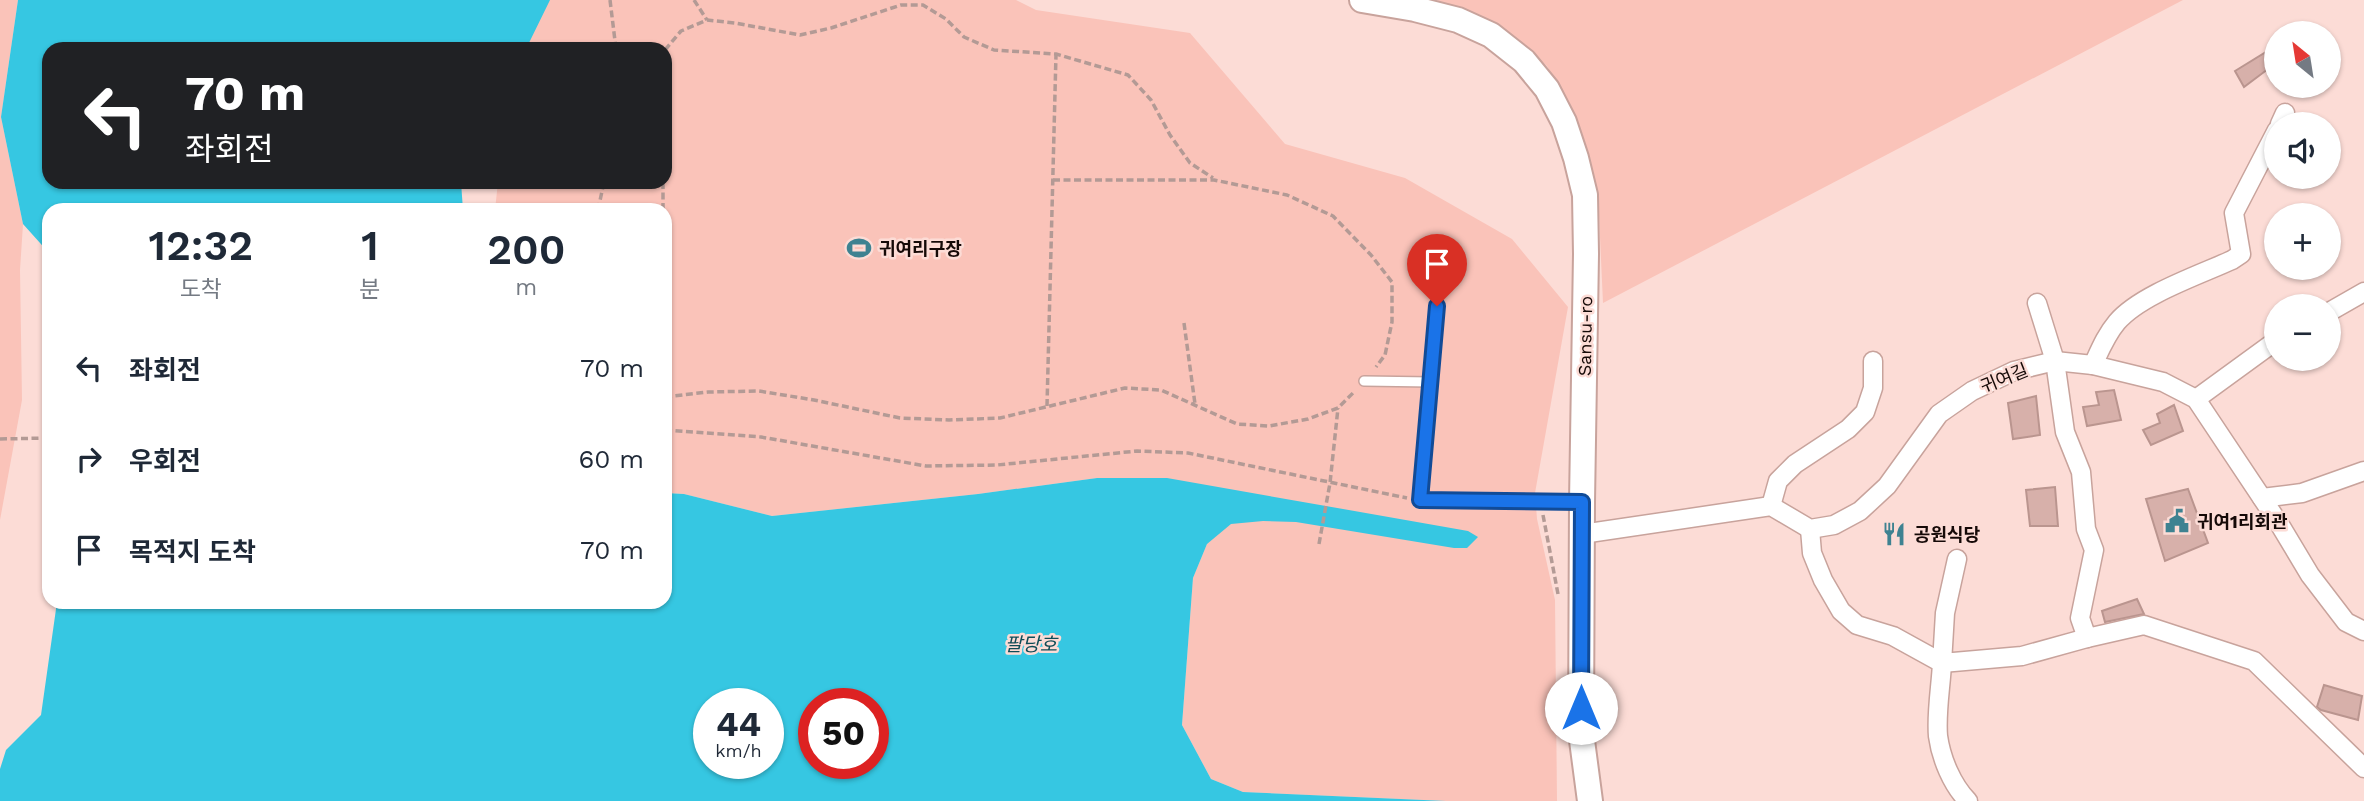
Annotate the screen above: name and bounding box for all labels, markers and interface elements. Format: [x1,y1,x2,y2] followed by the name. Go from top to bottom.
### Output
[2264,21,2342,98] north arrow
[2264,21,2341,371] map controls
[185,64,305,122] text: 70 m
[70,70,161,161] icon: left
[2264,112,2341,189] button: sound
[185,130,273,168] text: 좌회전
[2264,203,2341,280] button: +
[149,221,253,270] text: 12:32
[361,221,379,270] text: 1
[487,225,565,274] text: 200
[845,234,873,262] sports icon: 귀여리구장
[1407,234,1467,306] pin
[879,238,962,259] place label: 귀여리구장
[1418,245,1456,283] icon: arrive
[515,274,537,301] text: m
[180,276,222,303] text: 도착
[360,276,381,303] text: 분
[2264,294,2341,371] button: −
[1574,296,1596,376] street label: Sansu-ro
[70,349,108,387] icon: left
[580,353,644,383] text: 70 m
[129,355,201,385] text: 좌회전
[1977,359,2031,397] street label: 귀여길
[70,440,108,478] icon: right
[578,444,644,474] text: 60 m
[129,446,201,476] text: 우회전
[2163,507,2191,535] public building icon: 귀여1리회관
[2197,511,2288,532] place label: 귀여1리회관
[1880,520,1908,548] restaurant icon: 공원식당
[1914,524,1980,545] place label: 공원식당
[70,531,108,569] icon: arrive
[580,535,644,565] text: 70 m
[129,537,256,567] text: 목적지 도착
[1005,633,1059,656] water label: 팔당호
[1544,671,1618,745] position arrow
[798,688,889,779] speed limit sign: 50
[716,703,761,745] text: 44
[715,740,762,761] text: km/h

